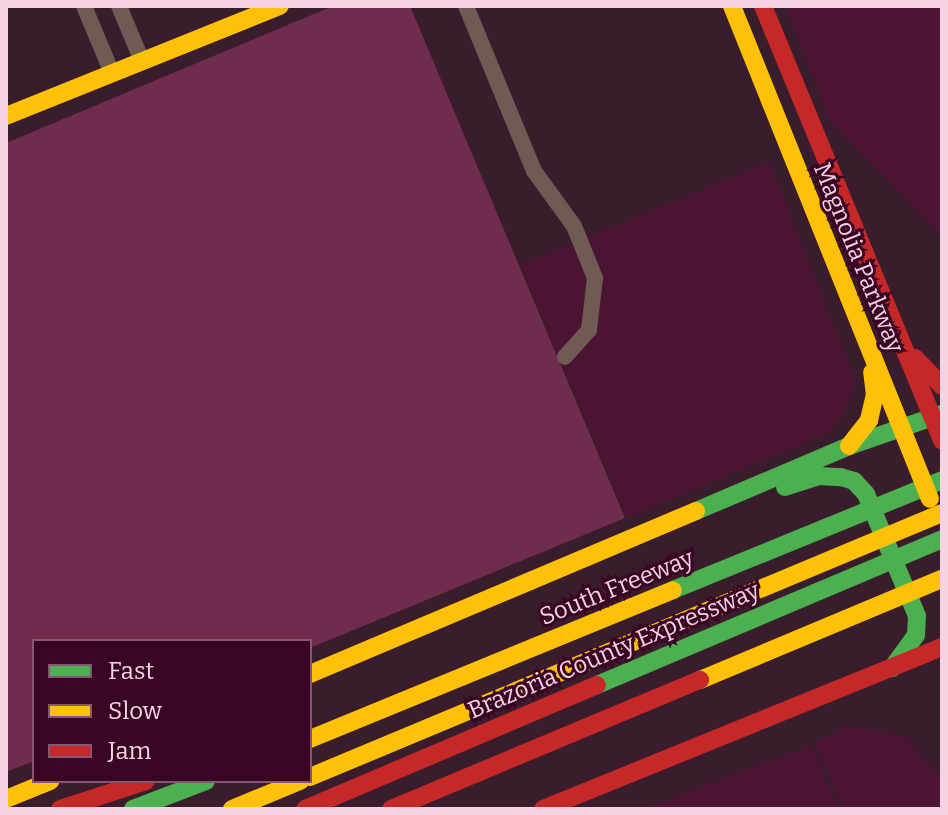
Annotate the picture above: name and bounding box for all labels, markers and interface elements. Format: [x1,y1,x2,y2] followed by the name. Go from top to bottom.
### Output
[807,159,909,357] street label: Magnolia Parkway
[536,544,698,632] street label: South Freeway
[464,576,764,726] street label: Brazoria County Expressway
[32,639,312,783] legend
[108,657,154,685] text: Fast
[108,697,162,725] text: Slow
[108,737,151,765] text: Jam

